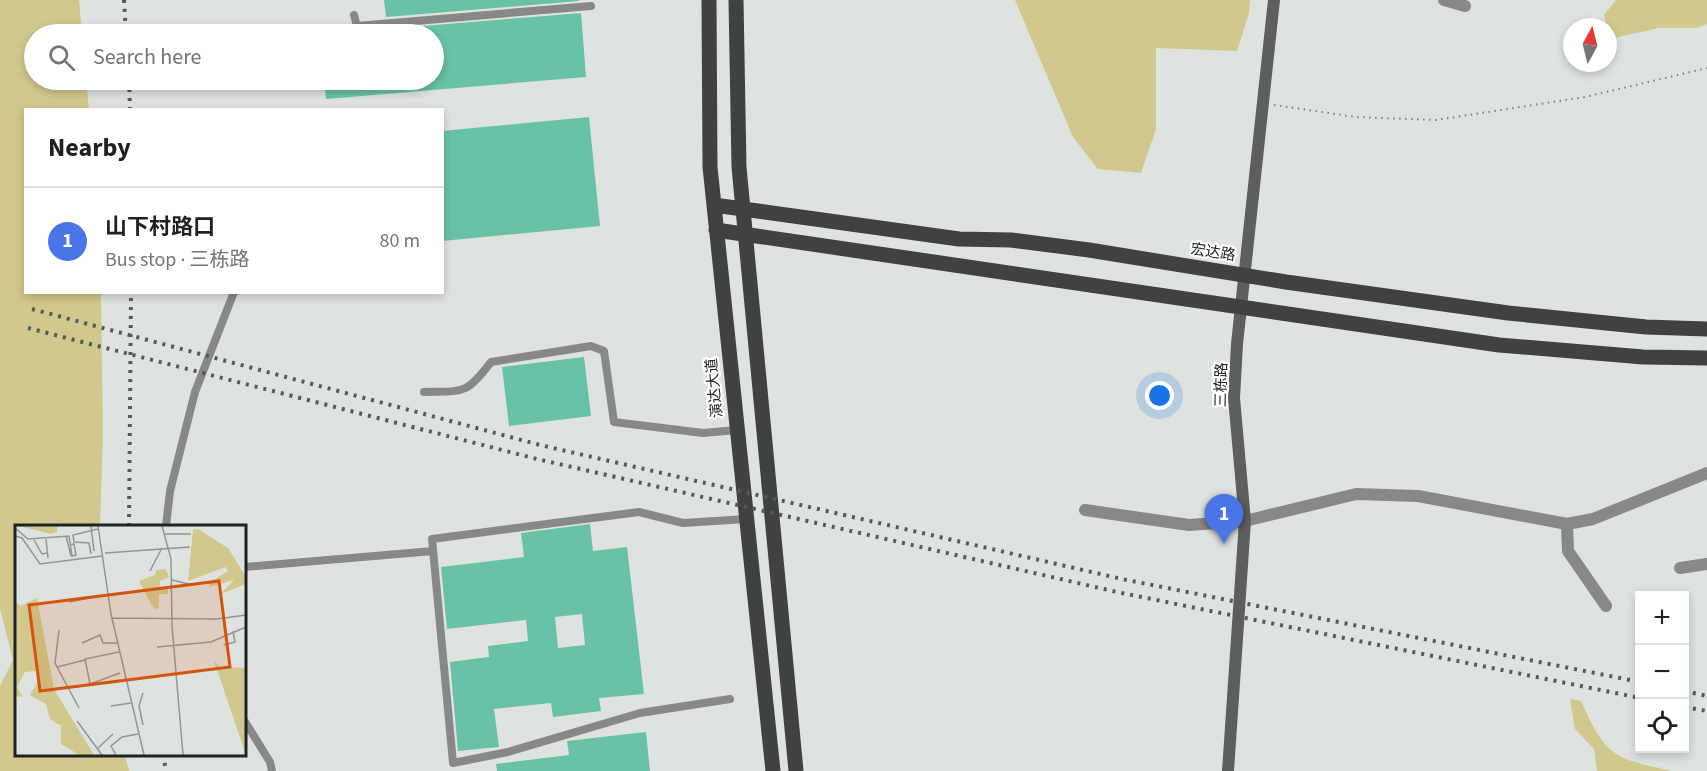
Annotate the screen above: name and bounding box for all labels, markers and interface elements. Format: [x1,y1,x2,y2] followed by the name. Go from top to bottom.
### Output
[1563,18,1617,72] north arrow
[24,24,444,90] search box
[45,41,78,74] icon: search
[93,41,201,73] text: Search here
[48,129,131,166] text: Nearby
[105,211,215,243] text: 山下村路口
[62,227,73,255] text: 1
[380,227,420,255] text: 80 m
[1189,239,1237,266] street label: 宏达路
[105,246,249,274] text: Bus stop · 三栋路
[701,357,728,419] street label: 演达大道
[1211,362,1232,408] street label: 三栋路
[1145,381,1174,410] your location
[1204,494,1244,544] pin: 1
[15,525,246,756] inset map
[1635,591,1689,753] map controls
[1635,591,1689,645] button: +
[1635,645,1689,699] button: −
[1635,699,1689,753] button: locate

